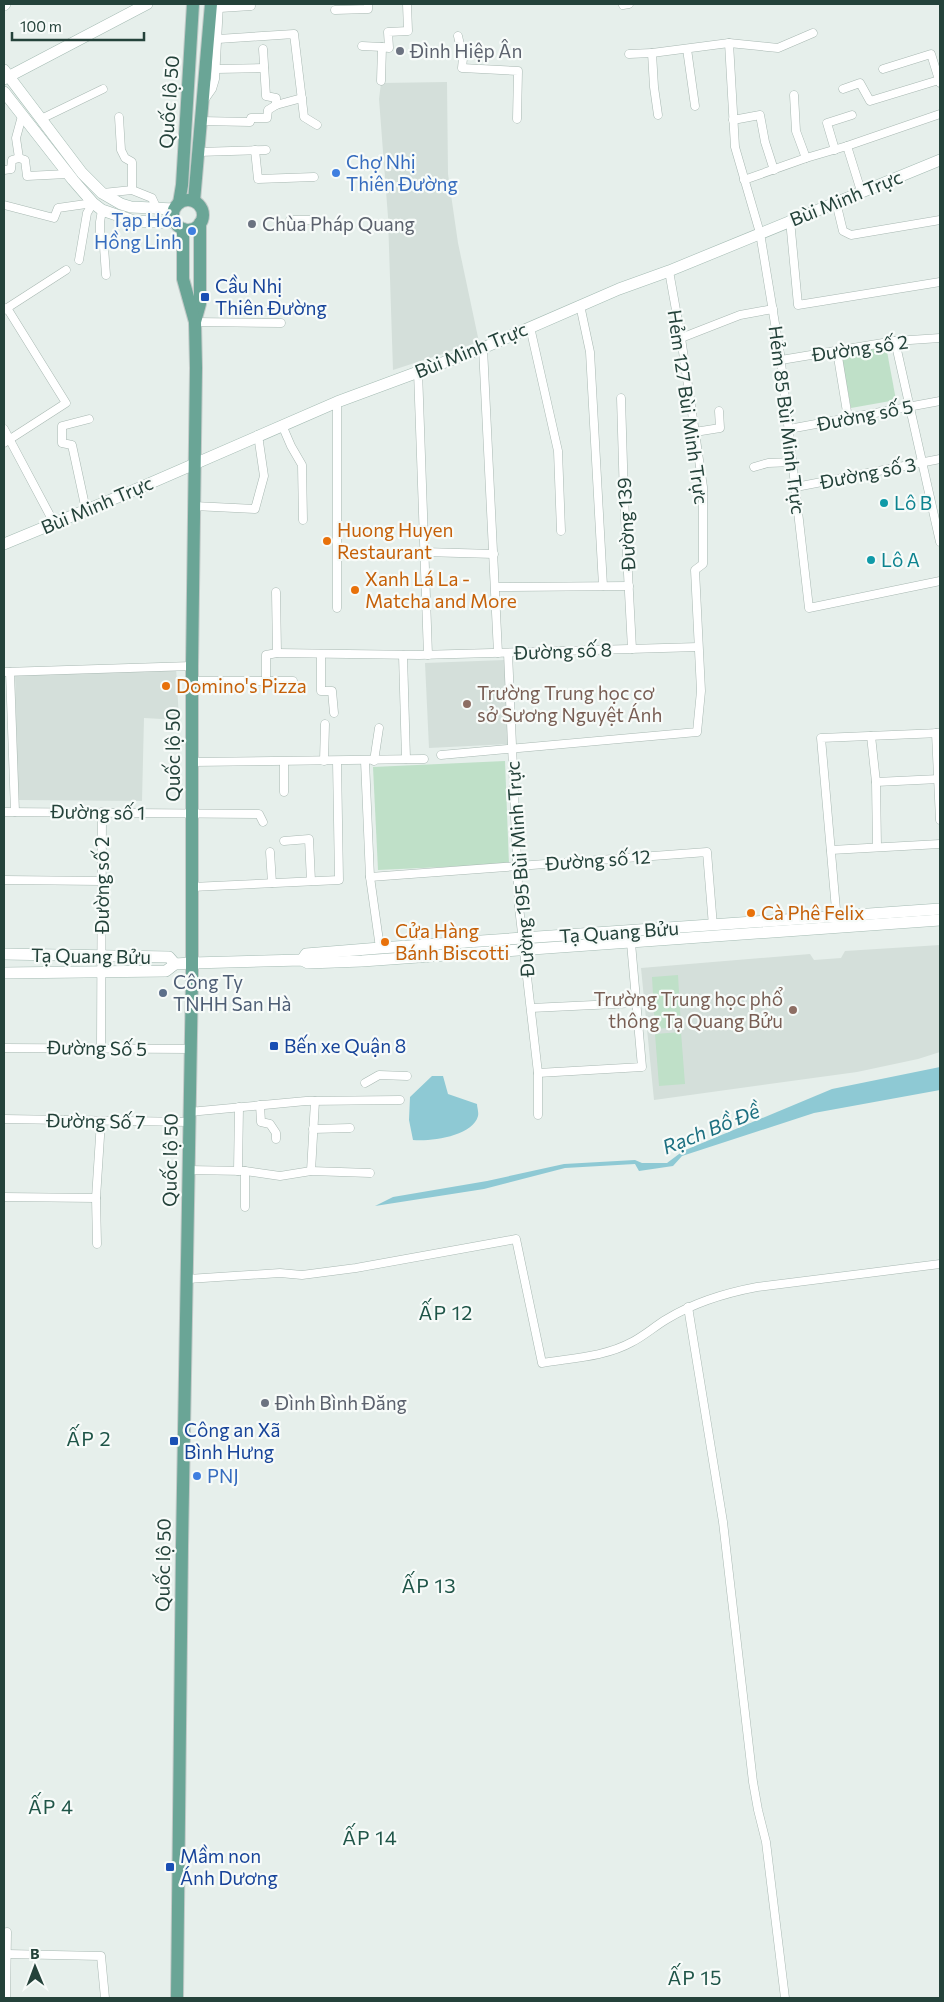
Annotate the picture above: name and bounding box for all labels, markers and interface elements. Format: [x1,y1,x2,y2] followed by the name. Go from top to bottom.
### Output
[12,10,145,42] scale bar
[20,17,62,35] text: 100 m
[409,39,522,62] place label: Đình Hiệp Ân
[394,45,406,57] marker: Đình Hiệp Ân
[154,54,183,149] street label: Quốc lộ 50
[346,150,458,195] place label: Chợ Nhị Thiên Đường
[786,165,905,231] street label: Bùi Minh Trực
[330,167,342,179] marker: Chợ Nhị Thiên Đường
[94,208,182,253] place label: Tạp Hóa Hồng Linh
[262,212,415,235] place label: Chùa Pháp Quang
[246,218,258,230] marker: Chùa Pháp Quang
[186,225,198,237] marker: Tạp Hóa Hồng Linh
[215,274,327,319] place label: Cầu Nhị Thiên Đường
[199,291,211,303] marker: Cầu Nhị Thiên Đường
[663,308,714,506] street label: Hẻm 127 Bùi Minh Trực
[411,317,530,383] street label: Bùi Minh Trực
[765,324,810,516] street label: Hẻm 85 Bùi Minh Trực
[809,329,910,366] street label: Đường số 2
[814,394,915,435] street label: Đường số 5
[817,452,918,493] street label: Đường số 3
[37,471,156,538] street label: Bùi Minh Trực
[612,477,639,572] street label: Đường 139
[894,491,932,514] place label: Lô B
[878,497,890,509] marker: Lô B
[337,518,453,563] place label: Huong Huyen Restaurant
[321,535,333,547] marker: Huong Huyen Restaurant
[881,548,920,571] place label: Lô A
[865,554,877,566] marker: Lô A
[365,567,517,612] place label: Xanh Lá La - Matcha and More
[349,584,361,596] marker: Xanh Lá La - Matcha and More
[513,637,612,664] street label: Đường số 8
[176,674,307,697] place label: Domino's Pizza
[160,680,172,692] marker: Domino's Pizza
[477,681,662,726] place label: Trường Trung học cơ sở Sương Nguyệt Ánh
[461,698,473,710] marker: Trường Trung học cơ sở Sương Nguyệt Ánh
[161,708,184,802] street label: Quốc lộ 50
[500,760,539,979] street label: Đường 195 Bùi Minh Trực
[49,799,146,824] street label: Đường số 1
[90,836,113,935] street label: Đường số 2
[544,844,651,875] street label: Đường số 12
[761,901,864,924] place label: Cà Phê Felix
[745,907,757,919] marker: Cà Phê Felix
[558,916,680,947] street label: Tạ Quang Bửu
[395,919,509,964] place label: Cửa Hàng Bánh Biscotti
[379,936,391,948] marker: Cửa Hàng Bánh Biscotti
[31,943,151,968] street label: Tạ Quang Bửu
[173,970,291,1015] place label: Công Ty TNHH San Hà
[157,987,169,999] marker: Công Ty TNHH San Hà
[594,987,783,1032] place label: Trường Trung học phổ thông Tạ Quang Bửu
[787,1004,799,1016] marker: Trường Trung học phổ thông Tạ Quang Bửu
[284,1034,406,1057] place label: Bến xe Quận 8
[46,1035,147,1060] street label: Đường Số 5
[268,1040,280,1052] marker: Bến xe Quận 8
[658,1097,765,1158] water label: Rạch Bồ Đề
[45,1108,146,1133] street label: Đường Số 7
[157,1113,182,1207] street label: Quốc lộ 50
[419,1298,473,1324] district label: ẤP 12
[274,1391,407,1414] place label: Đình Bình Đăng
[259,1397,271,1409] marker: Đình Bình Đăng
[184,1418,280,1463] place label: Công an Xã Bình Hưng
[66,1424,112,1450] district label: ẤP 2
[168,1435,180,1447] marker: Công an Xã Bình Hưng
[207,1464,239,1487] place label: PNJ
[191,1470,203,1482] marker: PNJ
[150,1518,175,1612] street label: Quốc lộ 50
[401,1571,457,1597] district label: ẤP 13
[28,1792,74,1818] district label: ẤP 4
[342,1823,398,1849] district label: ẤP 14
[180,1844,278,1889] place label: Mầm non Ánh Dương
[164,1861,176,1873] marker: Mầm non Ánh Dương
[10,1942,60,1992] north arrow
[30,1945,40,1962] text: B
[667,1963,723,1989] district label: ẤP 15

